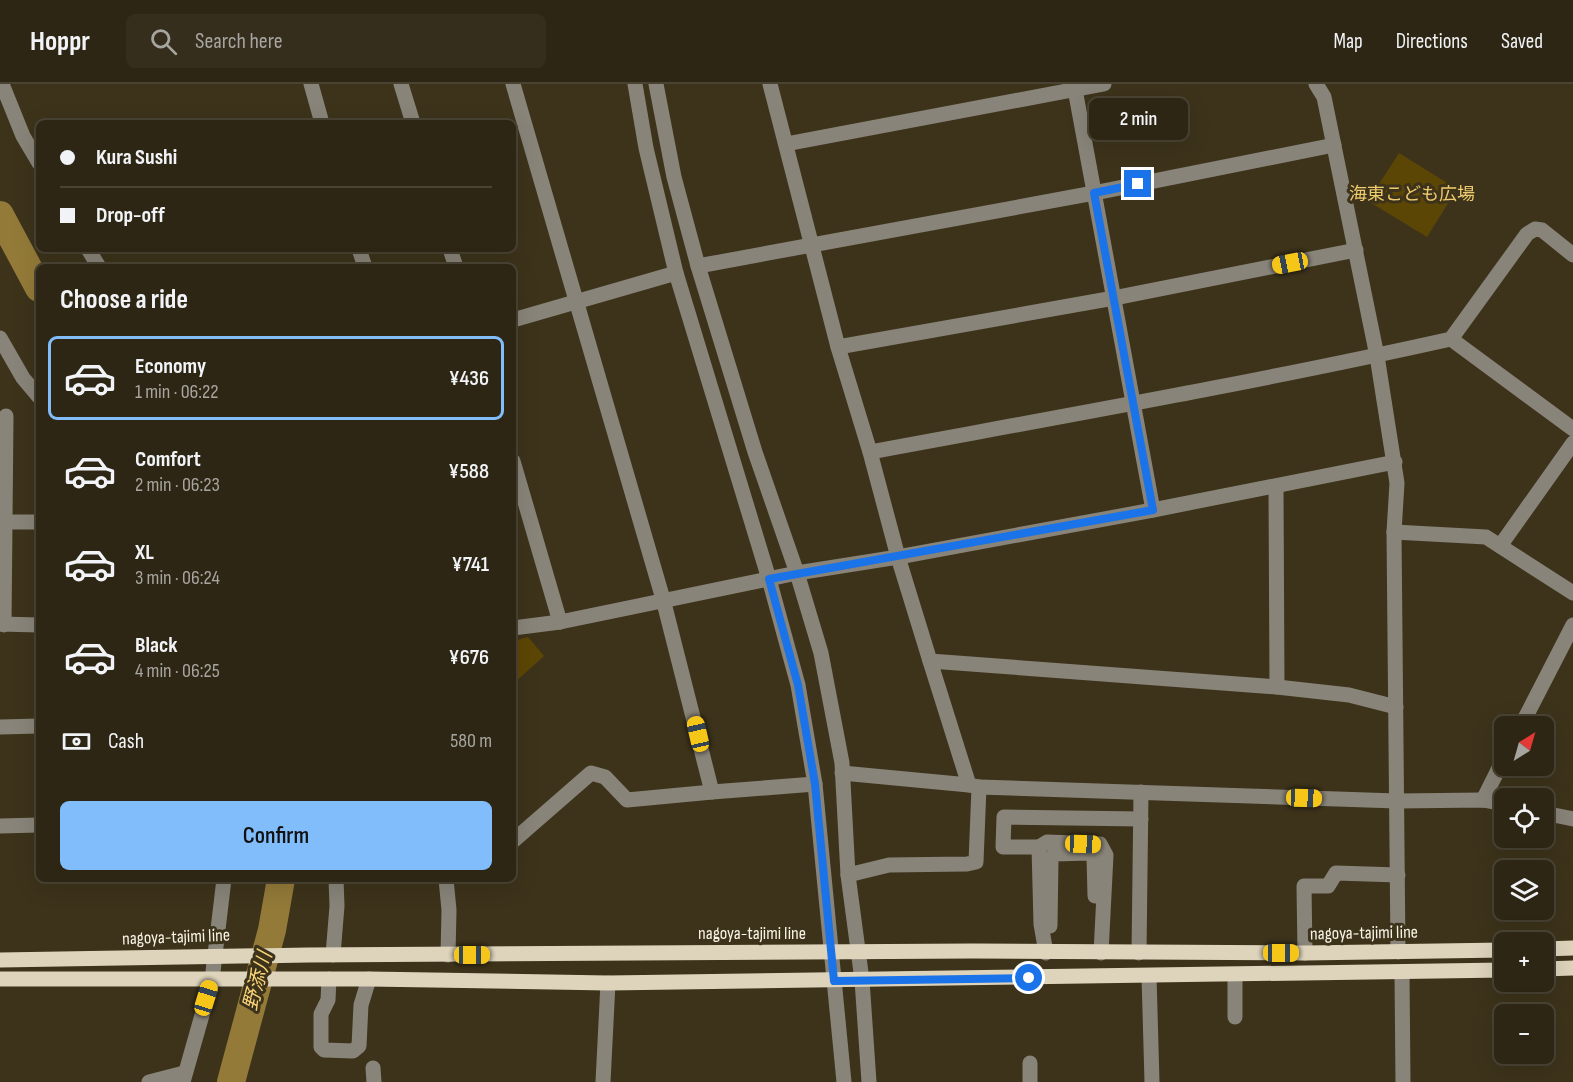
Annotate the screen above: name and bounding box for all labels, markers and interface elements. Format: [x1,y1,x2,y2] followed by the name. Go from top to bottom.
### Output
[126,14,546,68] search box
[30,25,90,58] text: Hoppr
[147,25,180,58] icon: search
[195,28,282,55] text: Search here
[1333,29,1363,54] text: Map
[1396,29,1468,54] text: Directions
[1501,29,1543,54] text: Saved
[1088,97,1188,139] callout: 2 min
[1120,107,1157,131] text: 2 min
[96,144,177,171] text: Kura Sushi
[1124,170,1151,197] route end
[1349,184,1475,205] park label: 海東こども広場
[96,202,165,229] text: Drop-off
[1271,251,1309,275] car
[60,284,188,316] text: Choose a ride
[63,351,117,405] icon: car
[135,353,206,380] text: Economy
[449,365,489,392] text: ¥436
[135,380,219,404] text: 1 min · 06:22
[63,444,117,498] icon: car
[135,446,201,473] text: Comfort
[448,458,489,485] text: ¥588
[135,473,220,497] text: 2 min · 06:23
[63,537,117,591] icon: car
[135,539,154,566] text: XL
[452,551,489,578] text: ¥741
[135,566,220,590] text: 3 min · 06:24
[63,630,117,684] icon: car
[135,632,177,659] text: Black
[448,644,489,671] text: ¥676
[135,659,220,683] text: 4 min · 06:25
[685,714,711,754] car
[1494,716,1554,776] north arrow
[1494,716,1554,1064] map controls
[60,725,93,758] icon: cash
[108,728,144,755] text: Cash
[450,729,492,753] text: 580 m
[1286,788,1322,808] car
[1494,788,1554,848] button: locate
[60,801,492,870] button: Confirm
[1065,834,1101,854] car
[1494,860,1554,920] button: layers
[1310,922,1418,944] street label: nagoya-tajimi line
[698,923,806,944] street label: nagoya-tajimi line
[122,925,230,949] street label: nagoya-tajimi line
[1494,932,1554,992] button: +
[1263,944,1299,962] car
[454,946,490,964] car
[239,947,278,1013] water label: 野添川
[1015,964,1042,991] route start
[192,978,220,1018] car
[1494,1004,1554,1064] button: −

